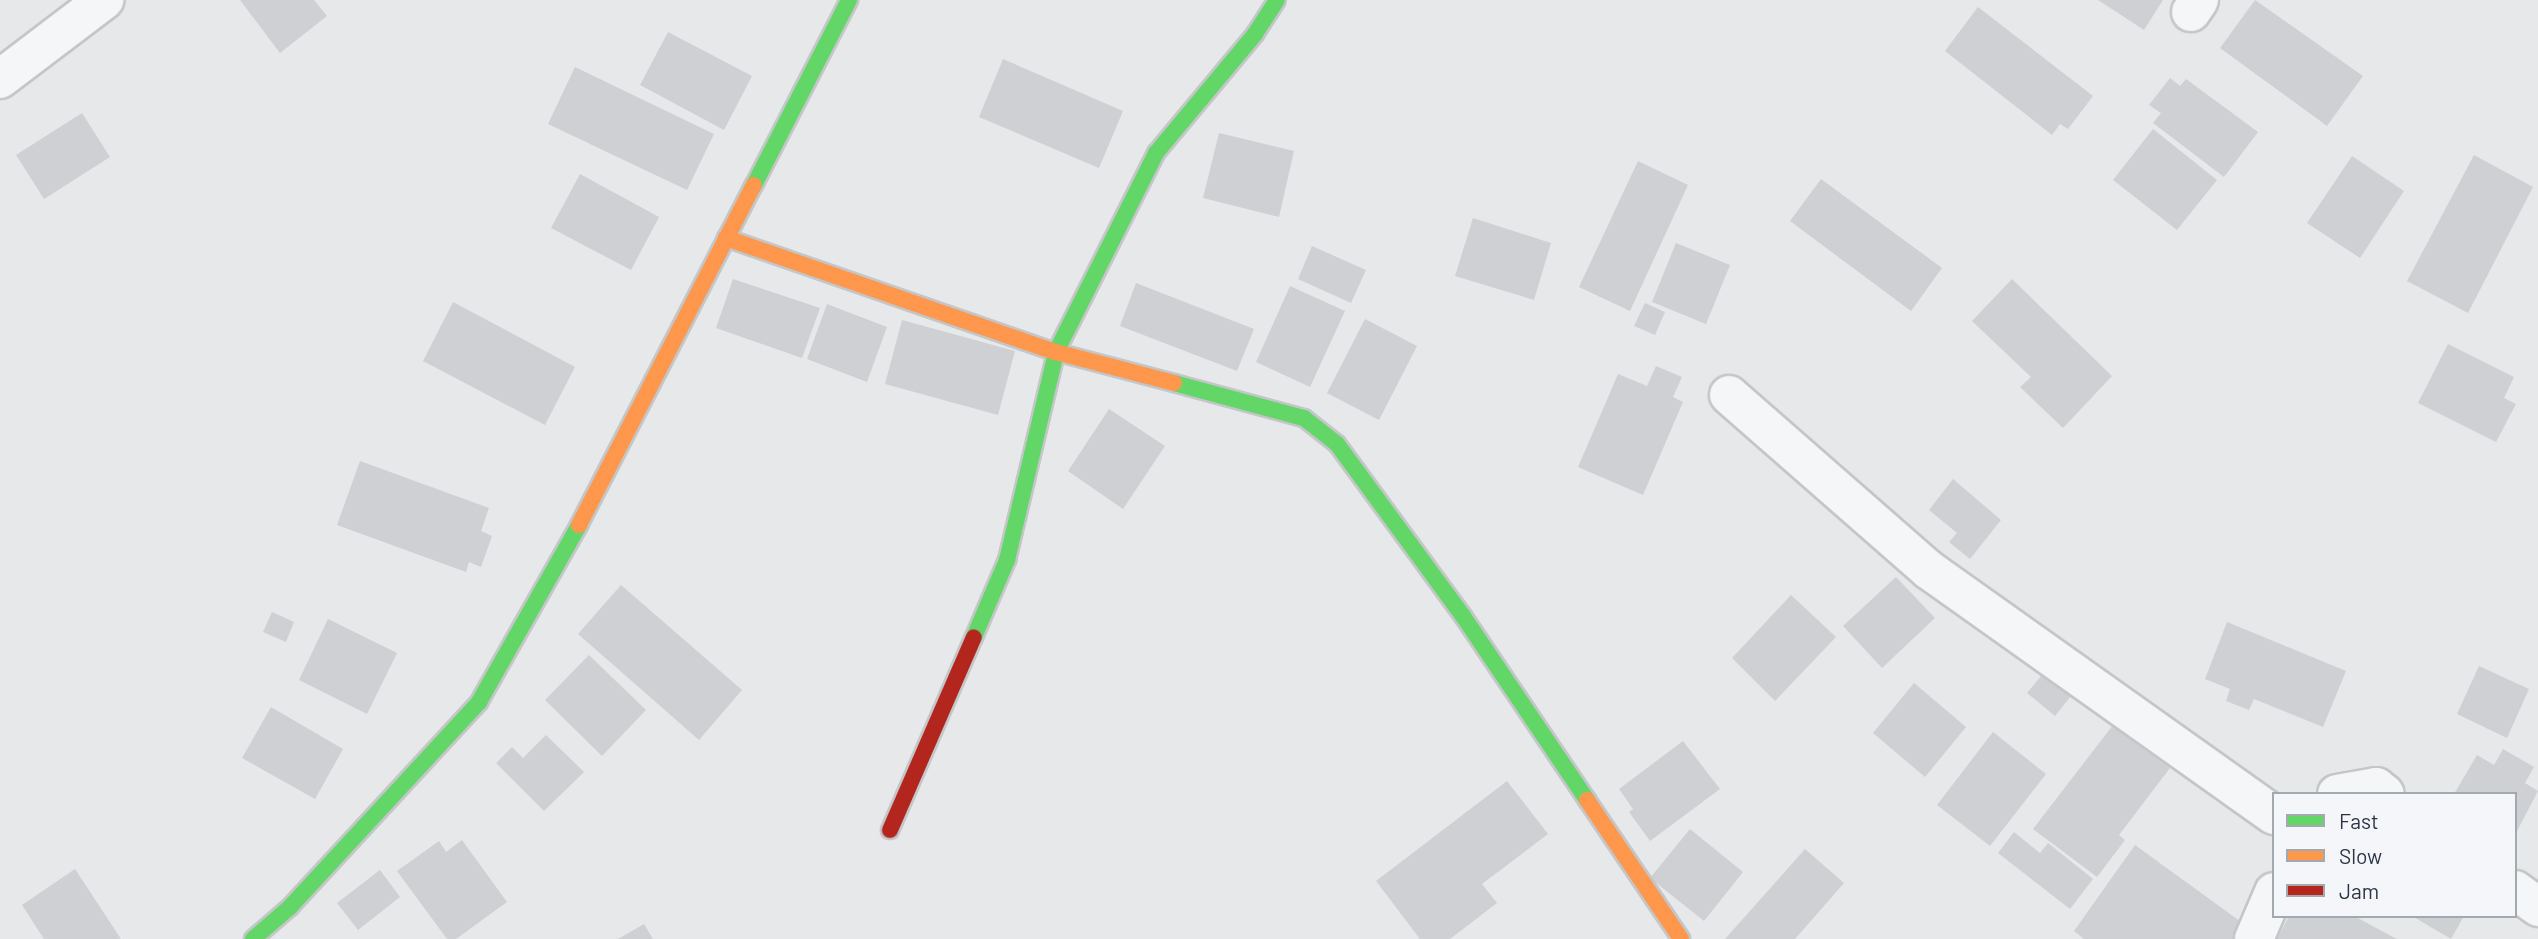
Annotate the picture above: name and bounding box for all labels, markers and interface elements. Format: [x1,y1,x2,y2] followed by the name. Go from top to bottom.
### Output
[2272,792,2517,918] legend
[2339,808,2379,833] text: Fast
[2339,843,2382,868] text: Slow
[2339,878,2379,903] text: Jam

